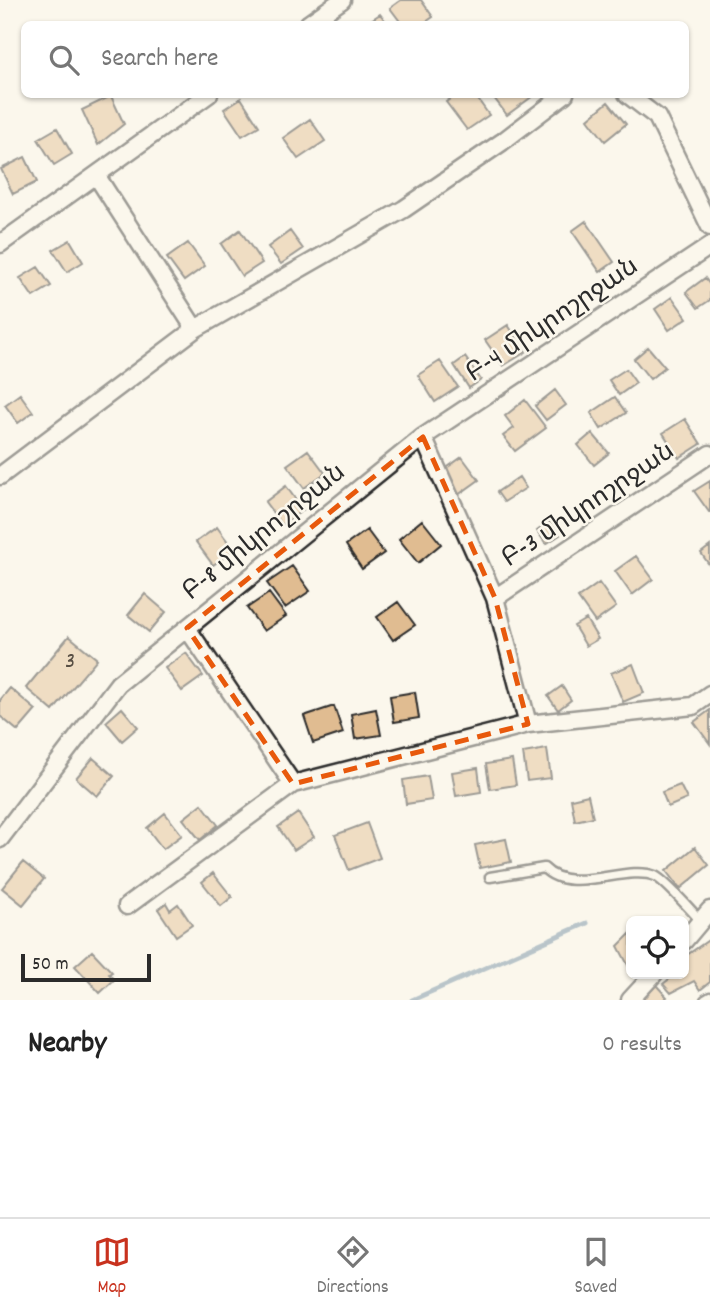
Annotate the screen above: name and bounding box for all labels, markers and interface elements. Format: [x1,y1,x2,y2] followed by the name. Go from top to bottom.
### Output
[21,21,689,98] search box
[45,41,83,79] icon: search
[101,41,219,78] text: Search here
[459,249,647,393] street label: Բ-4 միկրոշրջան
[495,434,683,578] street label: Բ-3 միկրոշրջան
[175,455,355,611] street label: Բ-8 միկրոշրջան
[65,646,75,679] house number: 3
[626,916,689,979] map controls
[626,916,689,979] button: locate
[21,951,150,983] scale bar
[32,952,69,979] text: 50 m
[28,1024,106,1067] text: Nearby
[602,1029,682,1062] text: 0 results
[93,1233,131,1302] tab: Map
[317,1233,389,1302] tab: Directions
[575,1233,617,1302] tab: Saved

